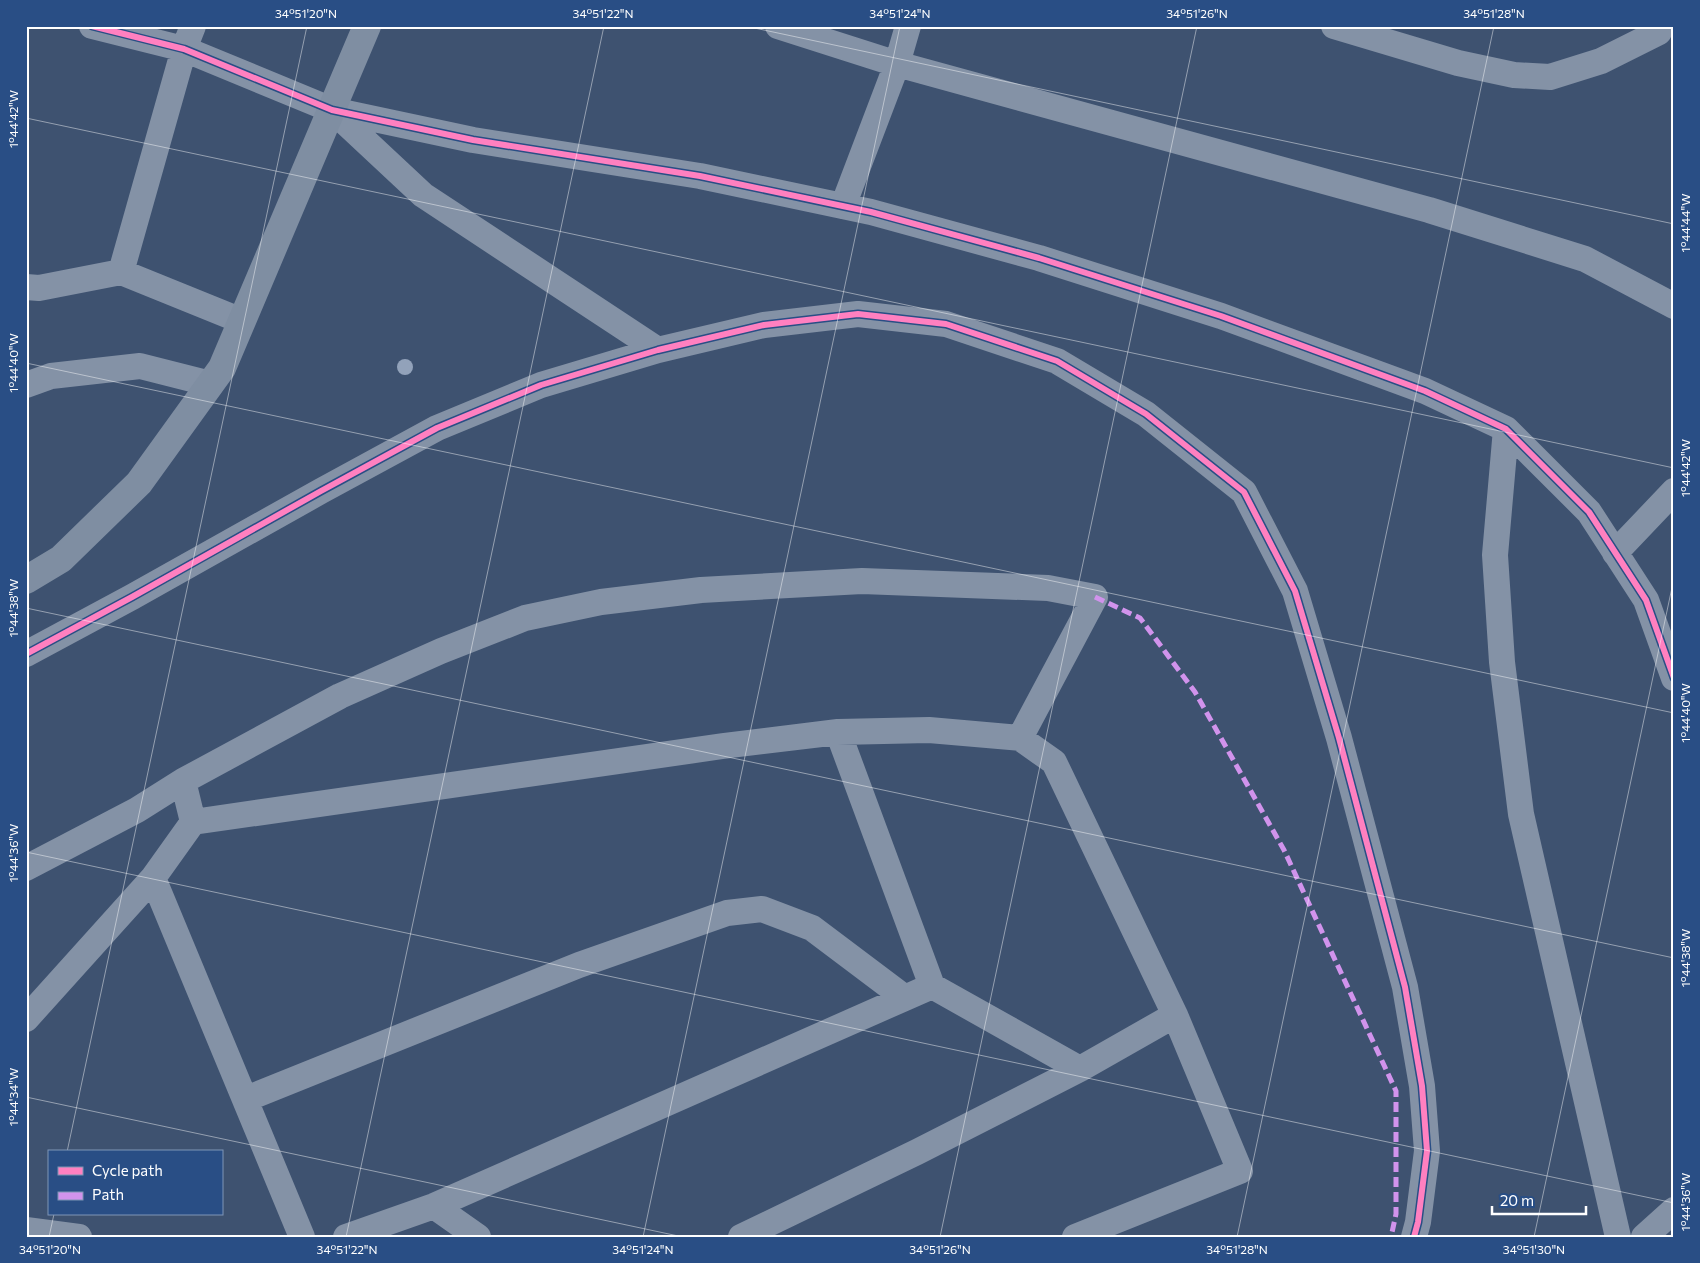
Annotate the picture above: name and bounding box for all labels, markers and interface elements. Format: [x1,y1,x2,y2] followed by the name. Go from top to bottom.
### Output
[275,6,337,20] text: 34°51'20"N
[573,6,633,20] text: 34°51'22"N
[869,6,931,20] text: 34°51'24"N
[1166,6,1228,20] text: 34°51'26"N
[1463,6,1525,20] text: 34°51'28"N
[6,90,20,148] text: 1°44'42"W
[1678,194,1692,252] text: 1°44'44"W
[6,333,20,393] text: 1°44'40"W
[1678,439,1692,497] text: 1°44'42"W
[6,579,20,637] text: 1°44'38"W
[1678,683,1692,743] text: 1°44'40"W
[6,824,20,882] text: 1°44'36"W
[1678,929,1692,987] text: 1°44'38"W
[6,1068,20,1126] text: 1°44'34"W
[48,1150,222,1216] legend
[92,1161,163,1179] text: Cycle path
[1678,1173,1692,1231] text: 1°44'36"W
[1492,1183,1586,1215] scale bar
[92,1185,124,1203] text: Path
[1500,1191,1534,1209] text: 20 m
[19,1242,81,1256] text: 34°51'20"N
[317,1242,377,1256] text: 34°51'22"N
[612,1242,674,1256] text: 34°51'24"N
[909,1242,971,1256] text: 34°51'26"N
[1206,1242,1268,1256] text: 34°51'28"N
[1503,1242,1565,1256] text: 34°51'30"N

